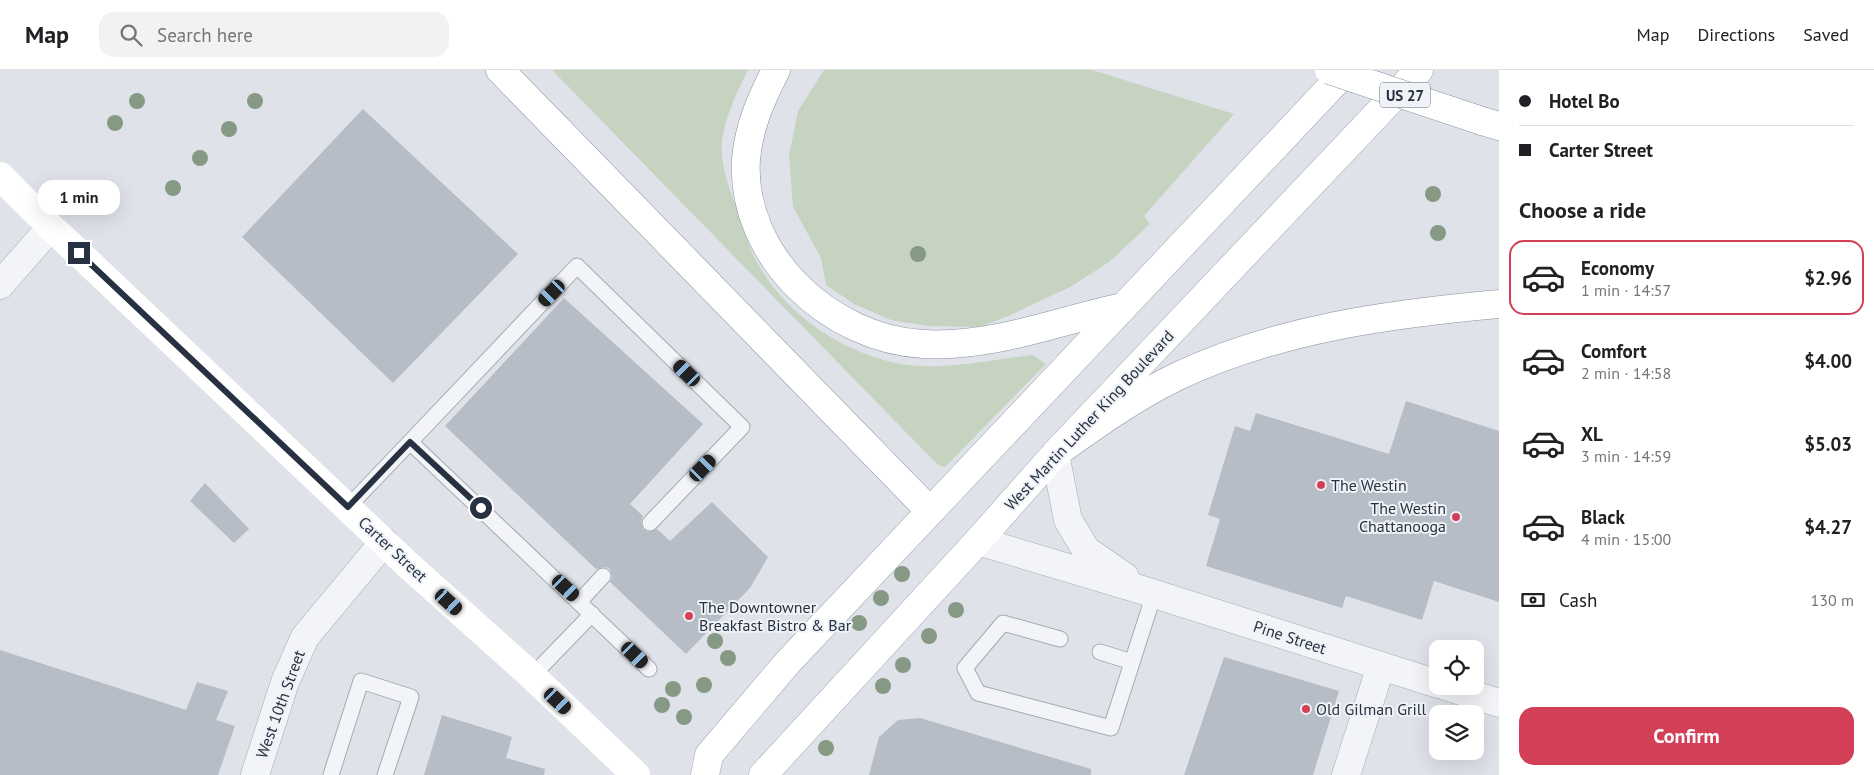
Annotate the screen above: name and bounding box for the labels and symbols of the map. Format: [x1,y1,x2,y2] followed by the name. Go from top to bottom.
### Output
[1380,82,1430,108] road number: US 27
[38,180,120,216] callout: 1 min
[68,242,90,264] route end
[536,277,567,309] car
[1000,326,1178,514] street label: West Martin Luther King Boulevard
[670,357,703,389] car
[687,452,718,484] car
[1331,475,1407,495] place label: The Westin
[1315,479,1327,491] marker: The Westin
[470,497,492,519] route start
[1359,498,1446,536] place label: The Westin Chattanooga
[1450,511,1462,523] marker: The Westin Chattanooga
[354,512,432,586] street label: Carter Street
[549,572,582,604] car
[432,586,465,618] car
[699,597,852,635] place label: The Downtowner Breakfast Bistro & Bar
[683,610,695,622] marker: The Downtowner Breakfast Bistro & Bar
[1251,616,1329,658] street label: Pine Street
[618,639,651,671] car
[251,647,309,761] street label: West 10th Street
[541,685,574,717] car
[1316,699,1426,719] place label: Old Gilman Grill
[1300,703,1312,715] marker: Old Gilman Grill

